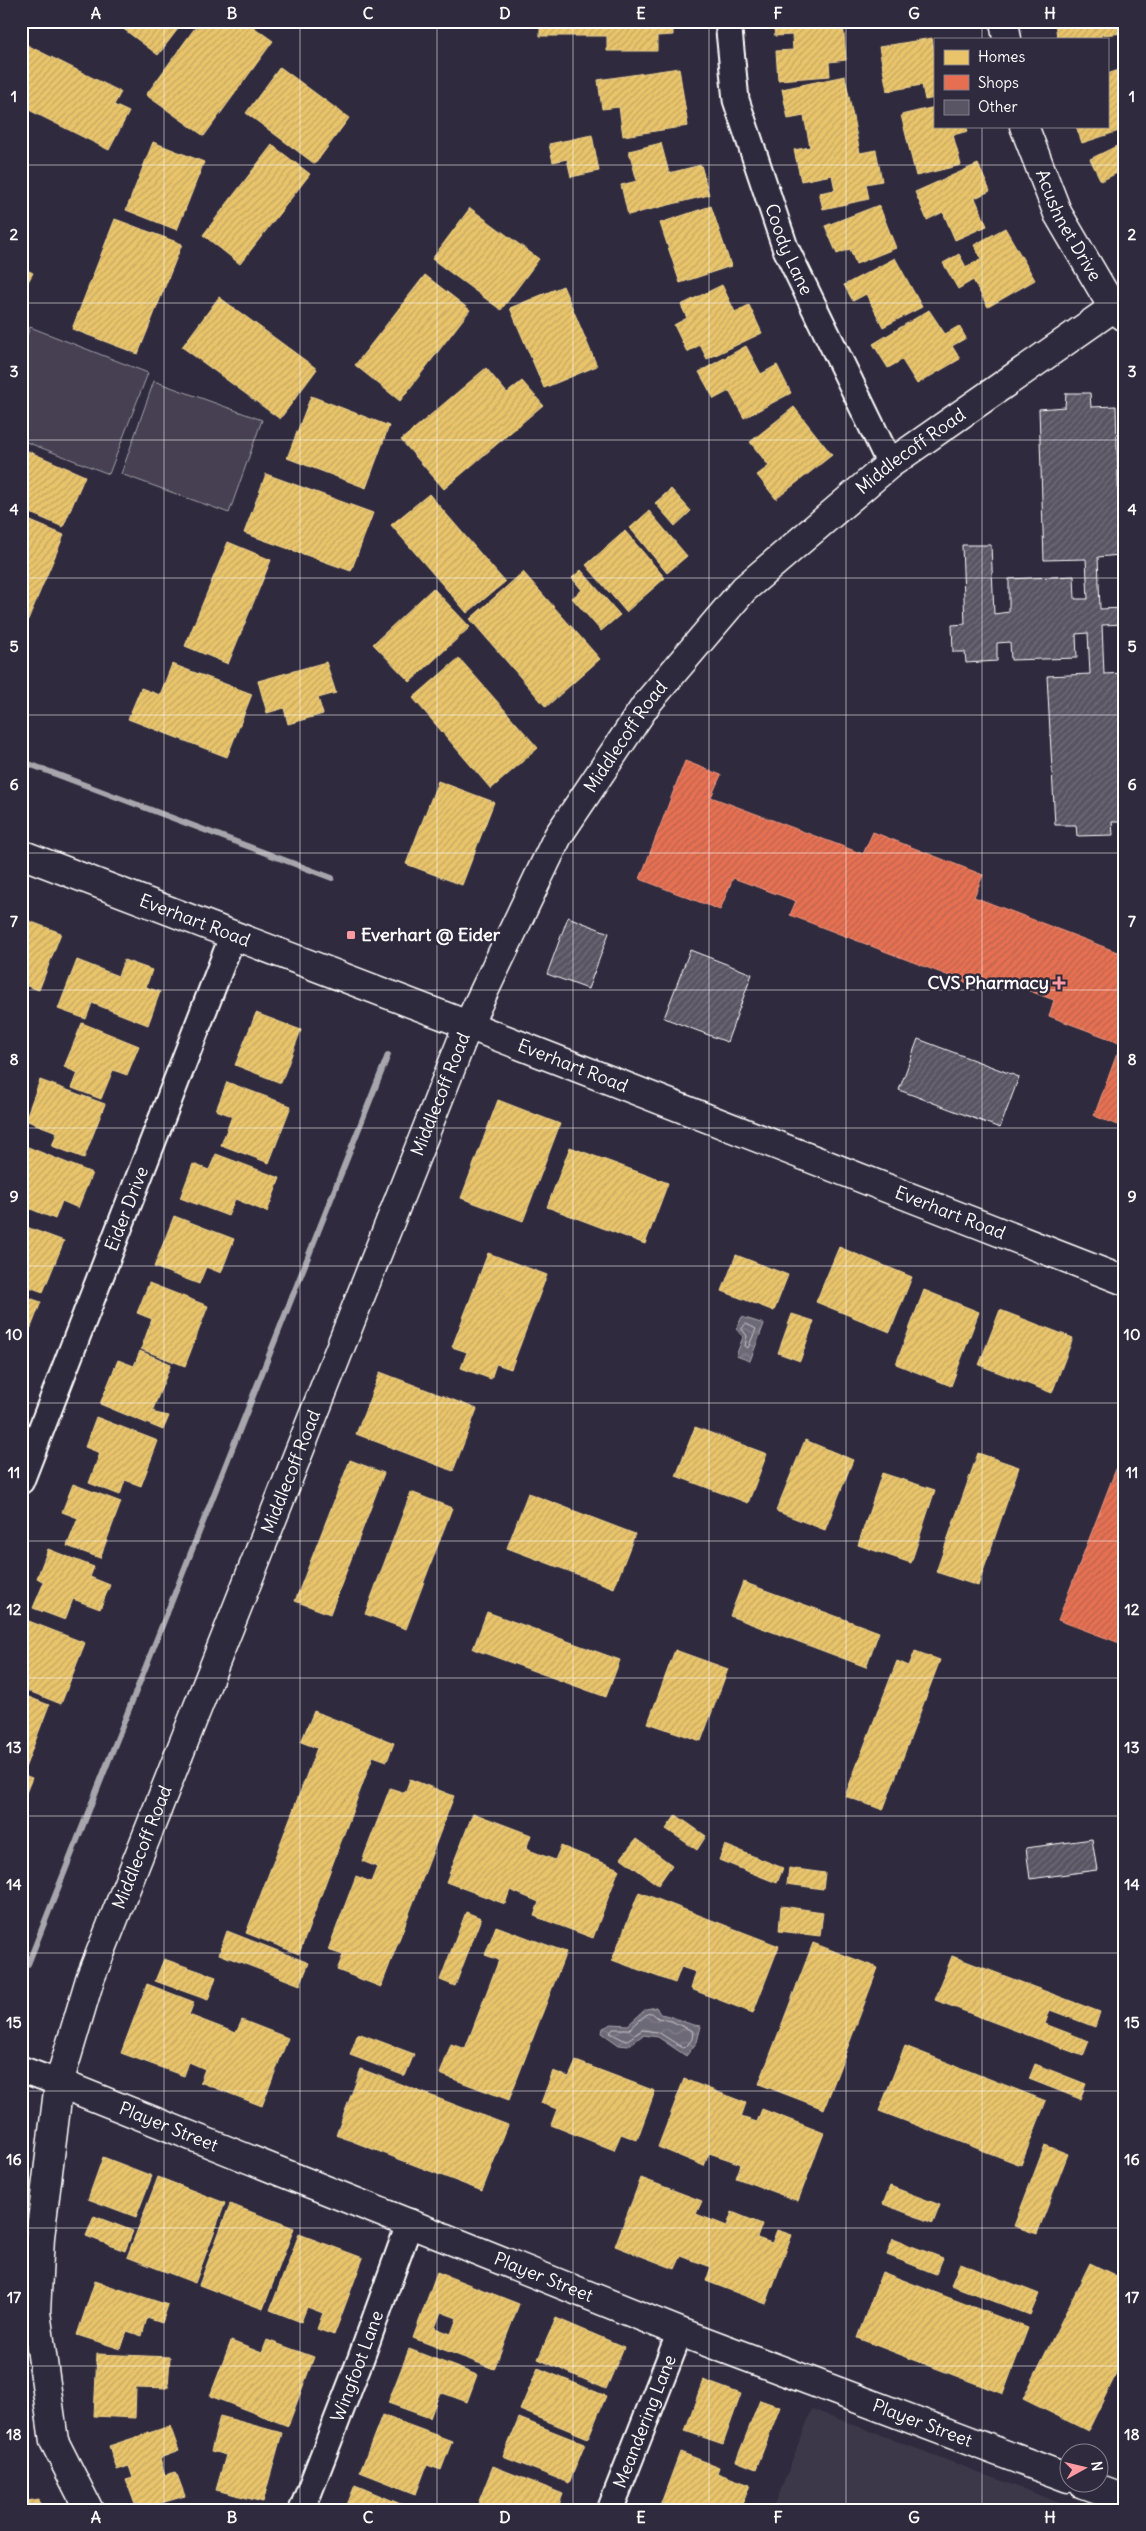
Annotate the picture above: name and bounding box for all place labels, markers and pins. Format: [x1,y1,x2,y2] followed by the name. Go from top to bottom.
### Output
[361,923,501,946] place label: Everhart @ Eider
[345,929,357,941] marker: Everhart @ Eider
[927,971,1049,994] place label: CVS Pharmacy
[1053,977,1065,989] marker: CVS Pharmacy

